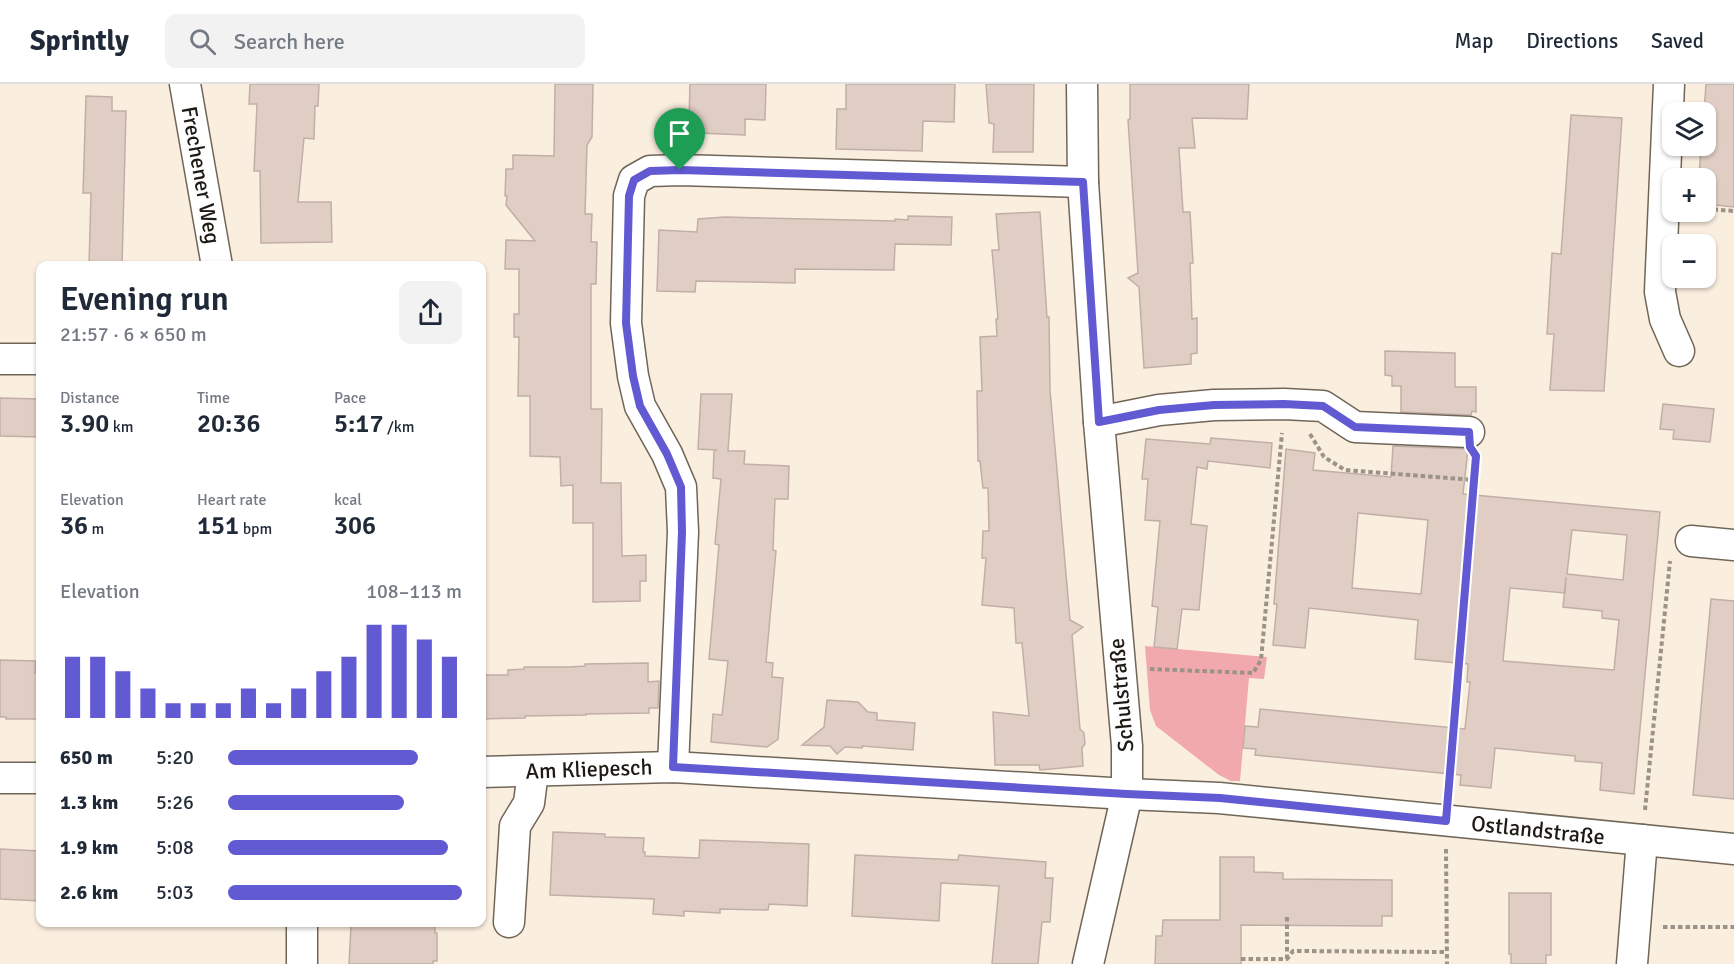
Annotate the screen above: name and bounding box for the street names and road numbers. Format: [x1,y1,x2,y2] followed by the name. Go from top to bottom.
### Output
[176,104,226,246] street label: Frechener Weg
[1103,637,1139,753] street label: Schulstraße
[525,753,653,785] street label: Am Kliepesch
[1470,810,1606,850] street label: Ostlandstraße

